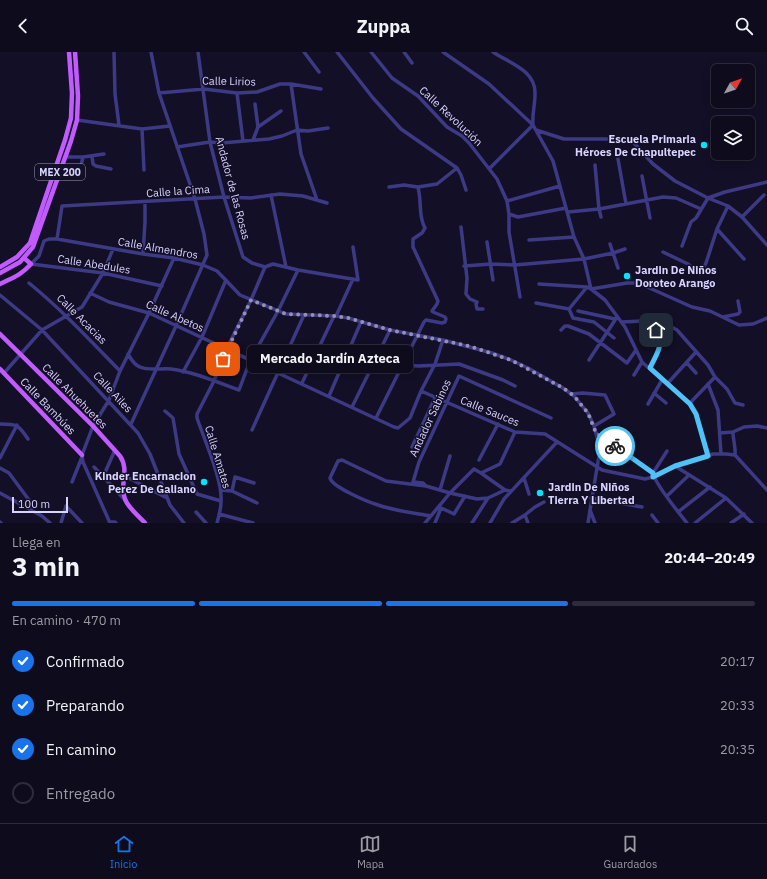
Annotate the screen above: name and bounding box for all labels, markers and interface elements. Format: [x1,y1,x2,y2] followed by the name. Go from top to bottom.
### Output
[12,15,34,37] icon: back
[357,15,410,38] text: Zuppa
[733,15,755,37] icon: search
[711,64,755,108] north arrow
[711,64,755,160] map controls
[202,74,256,88] street label: Calle Lirios
[416,83,486,149] street label: Calle Revolución
[711,116,755,160] button: layers
[575,132,696,159] place label: Escuela Primaria Héroes De Chapultepec
[212,135,254,241] street label: Andador de las Rosas
[699,140,709,150] marker: Escuela Primaria Héroes De Chapultepec
[35,164,85,180] road number: MEX 200
[146,182,210,200] street label: Calle la Cima
[117,234,199,262] street label: Calle Almendros
[56,251,132,277] street label: Calle Abedules
[635,263,717,290] place label: Jardin De Niños Doroteo Arango
[622,271,632,281] marker: Jardin De Niños Doroteo Arango
[54,291,110,347] street label: Calle Acacias
[144,297,206,335] street label: Calle Abetos
[639,313,673,347] pin
[645,319,667,341] icon: home
[206,342,240,376] pin
[247,345,413,373] callout: Mercado Jardín Azteca
[212,348,234,370] icon: bag
[260,350,400,367] text: Mercado Jardín Azteca
[39,360,111,432] street label: Calle Ahuehuetes
[90,368,136,416] street label: Calle Ailes
[17,375,79,437] street label: Calle Bambúes
[406,377,454,459] street label: Andador Sabinos
[458,393,522,429] street label: Calle Sauces
[202,424,234,490] street label: Calle Amates
[595,426,635,466] courier
[604,435,626,457] icon: bike
[95,469,196,496] place label: Kinder Encarnacion Perez De Galiano
[199,477,209,487] marker: Kinder Encarnacion Perez De Galiano
[548,480,635,507] place label: Jardin De Niños Tierra Y Libertad
[535,488,545,498] marker: Jardin De Niños Tierra Y Libertad
[12,495,68,514] scale bar
[18,497,50,511] text: 100 m
[12,534,61,551] text: Llega en
[664,548,755,567] text: 20:44–20:49
[12,549,80,583] text: 3 min
[12,612,121,629] text: En camino · 470 m
[12,650,34,672] icon: check
[46,652,124,671] text: Confirmado
[720,653,755,670] text: 20:17
[12,694,34,716] icon: check
[46,696,124,715] text: Preparando
[720,697,755,714] text: 20:33
[12,738,34,760] icon: check
[46,740,116,759] text: En camino
[720,741,755,758] text: 20:35
[46,784,115,803] text: Entregado
[110,833,138,871] tab: Inicio
[357,833,384,871] tab: Mapa
[603,833,657,871] tab: Guardados

